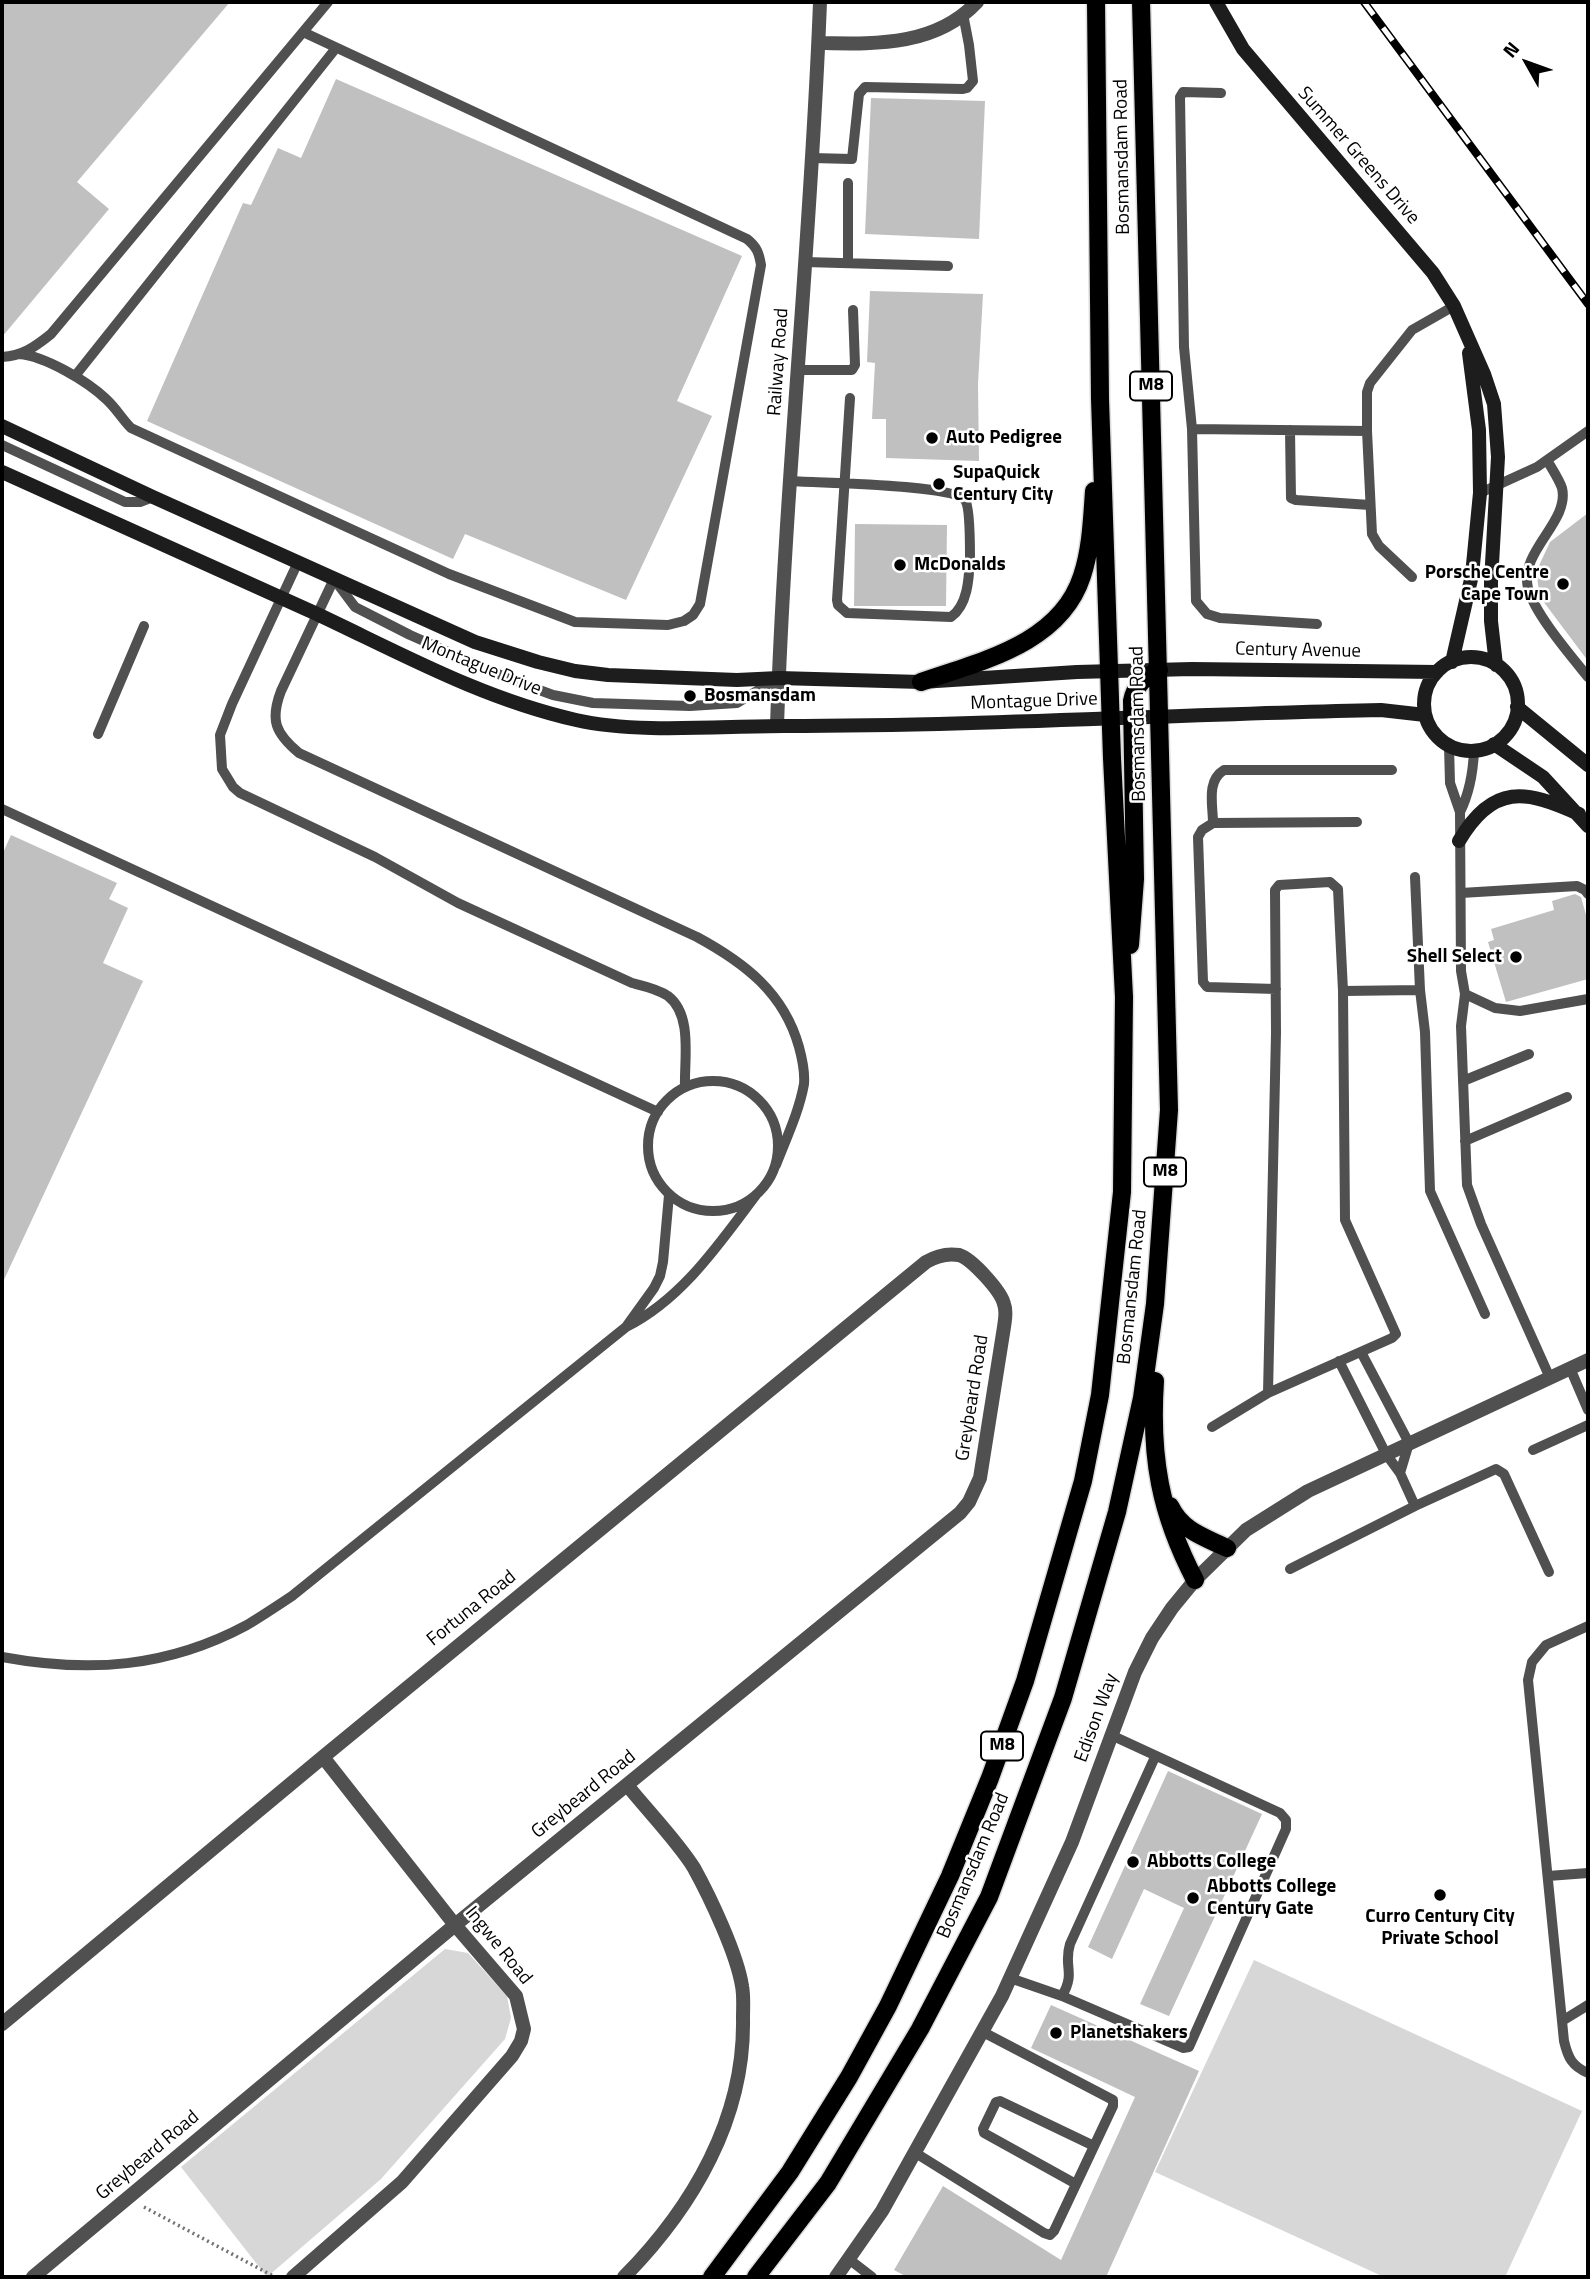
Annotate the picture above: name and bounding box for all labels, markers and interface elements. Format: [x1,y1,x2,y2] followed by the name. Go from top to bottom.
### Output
[1492,28,1562,98] north arrow
[1495,35,1526,64] text: N
[1110,79,1136,235] street label: Bosmansdam Road
[1292,83,1424,229] street label: Summer Greens Drive
[764,307,794,417] street label: Railway Road
[1130,372,1172,400] road number: M8
[946,427,1062,449] place label: Auto Pedigree
[924,430,940,446] marker: Auto Pedigree
[953,462,1053,506] place label: SupaQuick Century City
[931,476,947,492] marker: SupaQuick Century City
[914,554,1006,576] place label: McDonalds
[892,557,908,573] marker: McDonalds
[1425,562,1549,606] place label: Porsche Centre Cape Town
[1555,576,1571,592] marker: Porsche Centre Cape Town
[418,633,544,701] street label: Montague Drive
[1235,639,1361,663] street label: Century Avenue
[1126,646,1152,802] street label: Bosmansdam Road
[704,685,816,707] place label: Bosmansdam
[682,688,698,704] marker: Bosmansdam
[970,688,1098,716] street label: Montague Drive
[1407,946,1502,968] place label: Shell Select
[1508,949,1524,965] marker: Shell Select
[1144,1157,1186,1186] road number: M8
[1114,1208,1152,1366] street label: Bosmansdam Road
[952,1333,994,1463] street label: Greybeard Road
[423,1566,521,1652] street label: Fortuna Road
[1070,1670,1124,1766] street label: Edison Way
[981,1731,1023,1760] road number: M8
[527,1746,641,1844] street label: Greybeard Road
[933,1790,1015,1942] street label: Bosmansdam Road
[1147,1851,1276,1873] place label: Abbotts College
[1125,1854,1141,1870] marker: Abbotts College
[1207,1876,1336,1920] place label: Abbotts College Century Gate
[1432,1887,1448,1903] marker: Curro Century City Private School
[1185,1890,1201,1906] marker: Abbotts College Century Gate
[460,1902,536,1990] street label: Ingwe Road
[1365,1906,1515,1950] place label: Curro Century City Private School
[1070,2022,1188,2044] place label: Planetshakers
[1048,2025,1064,2041] marker: Planetshakers
[92,2106,204,2206] street label: Greybeard Road

